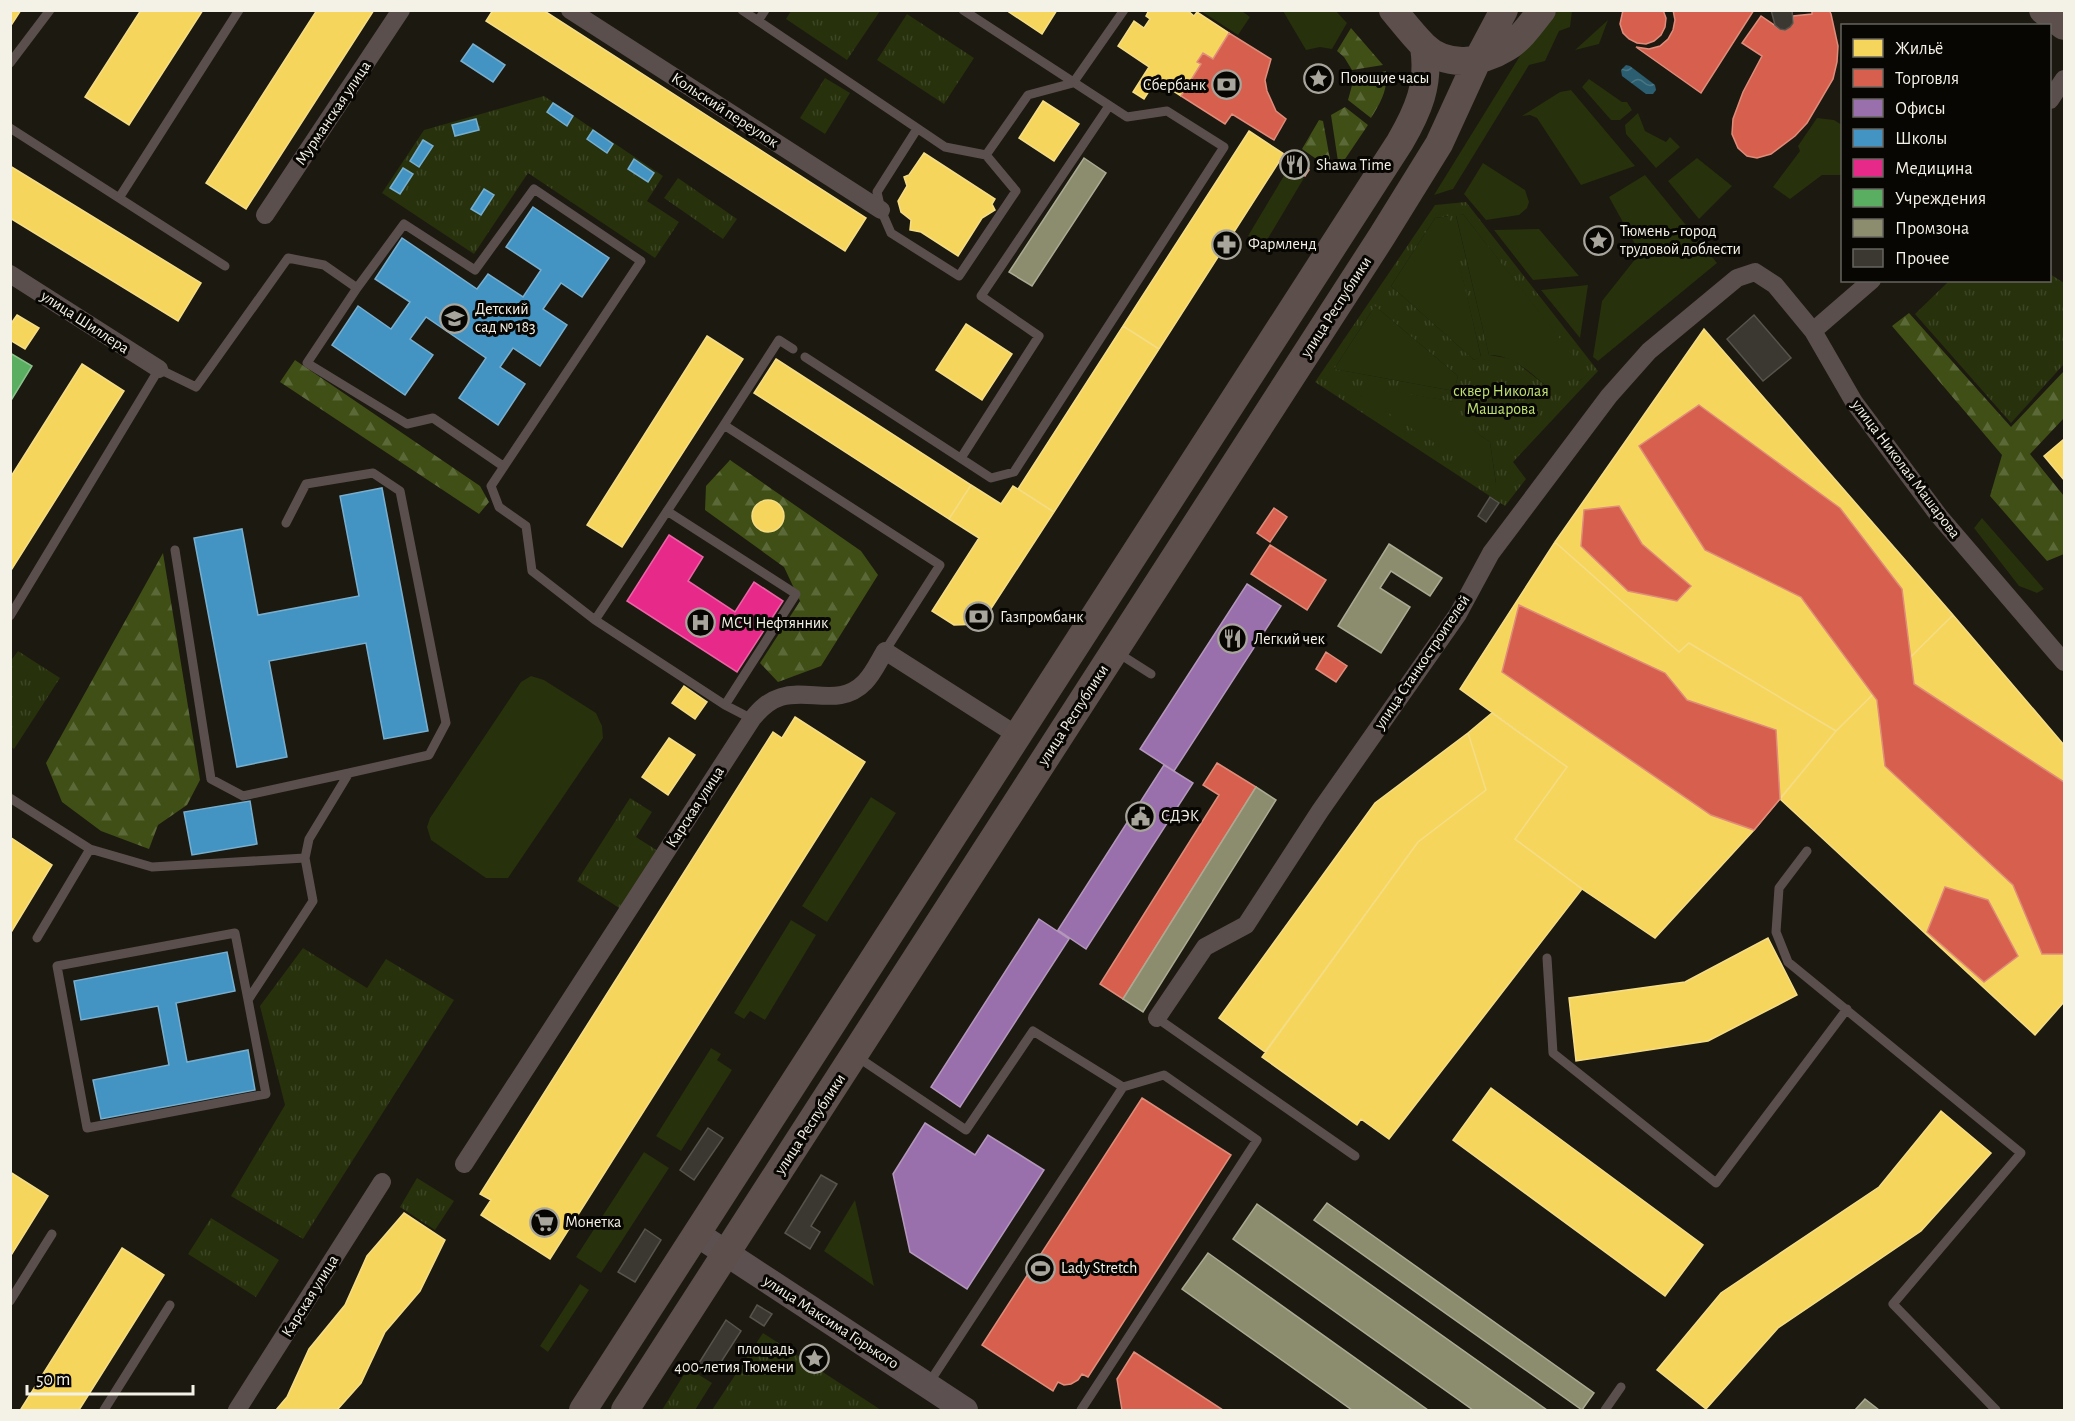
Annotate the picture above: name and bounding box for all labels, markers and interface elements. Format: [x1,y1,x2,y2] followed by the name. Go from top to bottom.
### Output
[1841,24,2051,282] legend
[1895,40,1943,58] text: Жильё
[292,58,375,169] street label: Мурманская улица
[1303,62,1335,94] place icon: Поющие часы
[1211,69,1243,101] bank icon: Сбербанк
[668,70,782,152] street label: Кольский переулок
[1340,70,1429,86] place label: Поющие часы
[1895,70,1959,88] text: Торговля
[1143,77,1207,93] place label: Сбербанк
[1895,100,1946,118] text: Офисы
[1895,130,1947,148] text: Школы
[1279,149,1311,181] restaurant icon: Shawa Time
[1316,157,1391,173] place label: Shawa Time
[1895,160,1973,178] text: Медицина
[1895,190,1986,208] text: Учреждения
[1895,220,1969,238] text: Промзона
[1619,223,1741,258] place label: Тюмень - город трудовой доблести
[1583,224,1615,256] place icon: Тюмень - город трудовой доблести
[1211,228,1243,260] pharmacy icon: Фармленд
[1248,236,1317,252] place label: Фармленд
[1895,250,1950,268] text: Прочее
[1297,254,1375,362] street label: улица Республики
[37,287,132,357] street label: улица Шиллера
[475,301,536,335] place label: Детский сад № 183
[438,302,470,334] school or university icon: Детский сад № 183
[1453,383,1549,417] park label: сквер Николая Машарова
[1847,396,1963,542] street label: улица Николая Машарова
[1371,592,1474,733] street label: улица Станкостроителей
[963,601,995,633] bank icon: Газпромбанк
[684,607,716,639] hospital icon: МСЧ Нефтянник
[1000,609,1084,625] place label: Газпромбанк
[721,615,829,631] place label: МСЧ Нефтянник
[1217,623,1249,655] restaurant icon: Легкий чек
[1254,631,1326,647] place label: Легкий чек
[1034,662,1112,770] street label: улица Республики
[663,764,728,851] street label: Карская улица
[1124,800,1156,832] public building icon: СДЭК
[1161,808,1199,824] place label: СДЭК
[771,1071,849,1179] street label: улица Республики
[528,1206,560,1238] supermarket icon: Монетка
[565,1214,621,1230] place label: Монетка
[278,1252,342,1340] street label: Карская улица
[1024,1252,1056,1284] sports icon: Lady Stretch
[1061,1260,1137,1277] place label: Lady Stretch
[759,1272,902,1373] street label: улица Максима Горького
[674,1341,794,1375] place label: площадь 400-летия Тюмени
[799,1342,831,1374] place icon: площадь 400-летия Тюмени
[27,1358,194,1396] scale bar
[36,1371,70,1389] text: 50 m

